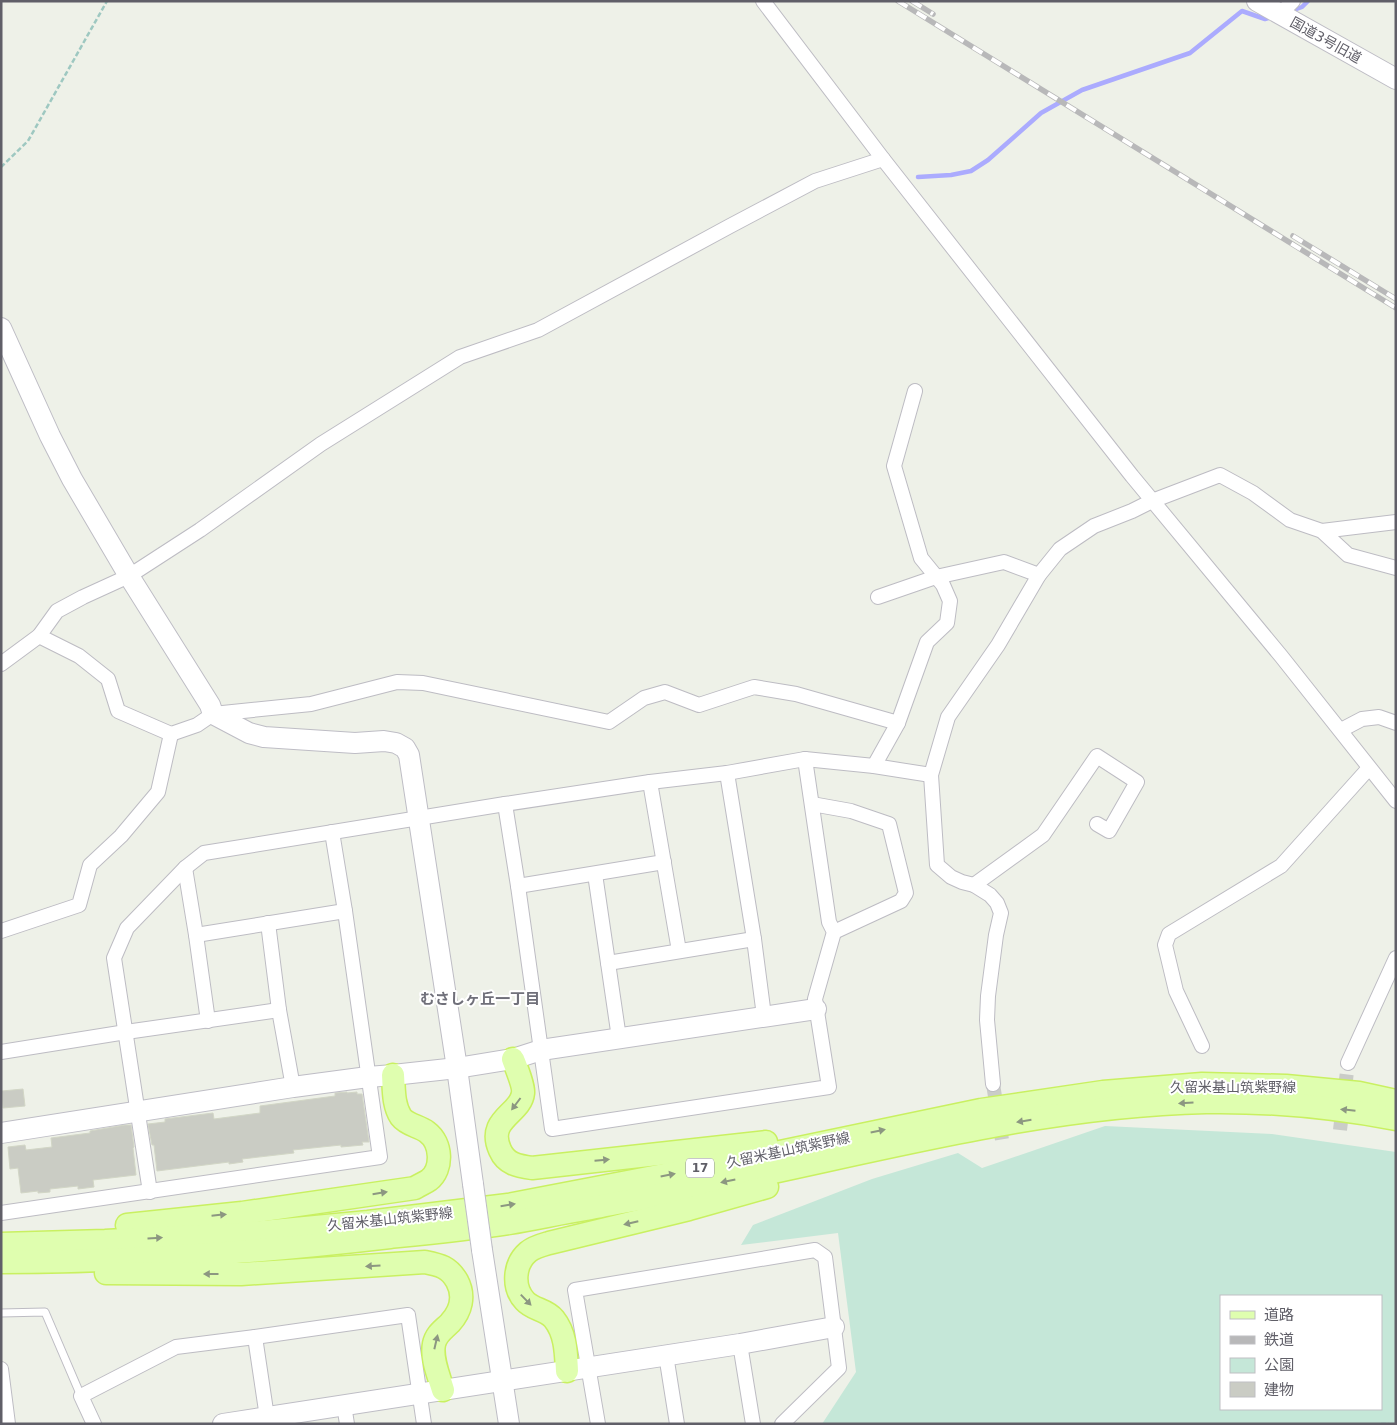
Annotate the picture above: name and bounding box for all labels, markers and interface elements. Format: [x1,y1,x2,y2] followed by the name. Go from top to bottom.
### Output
[1288,14,1364,66] street label: 国道3号旧道
[420,990,540,1008] district label: むさしヶ丘一丁目
[1170,1079,1296,1095] street label: 久留米基山筑紫野線
[511,1097,522,1110] one-way arrow
[1177,1099,1193,1107] one-way arrow
[1339,1106,1355,1114] one-way arrow
[1016,1117,1032,1125] one-way arrow
[871,1127,886,1135] one-way arrow
[725,1129,851,1171] street label: 久留米基山筑紫野線
[594,1156,610,1164] one-way arrow
[686,1158,714,1178] road number: 17
[660,1170,676,1178] one-way arrow
[720,1177,735,1185] one-way arrow
[373,1189,389,1197] one-way arrow
[501,1201,517,1209] one-way arrow
[327,1204,453,1234] street label: 久留米基山筑紫野線
[212,1211,228,1219] one-way arrow
[624,1219,639,1227] one-way arrow
[147,1233,163,1241] one-way arrow
[365,1262,381,1270] one-way arrow
[203,1270,219,1278] one-way arrow
[520,1294,532,1306] one-way arrow
[1220,1295,1382,1410] legend
[1264,1306,1294,1324] text: 道路
[1264,1331,1294,1349] text: 鉄道
[432,1335,440,1350] one-way arrow
[1264,1356,1294,1374] text: 公園
[1264,1381,1294,1399] text: 建物

